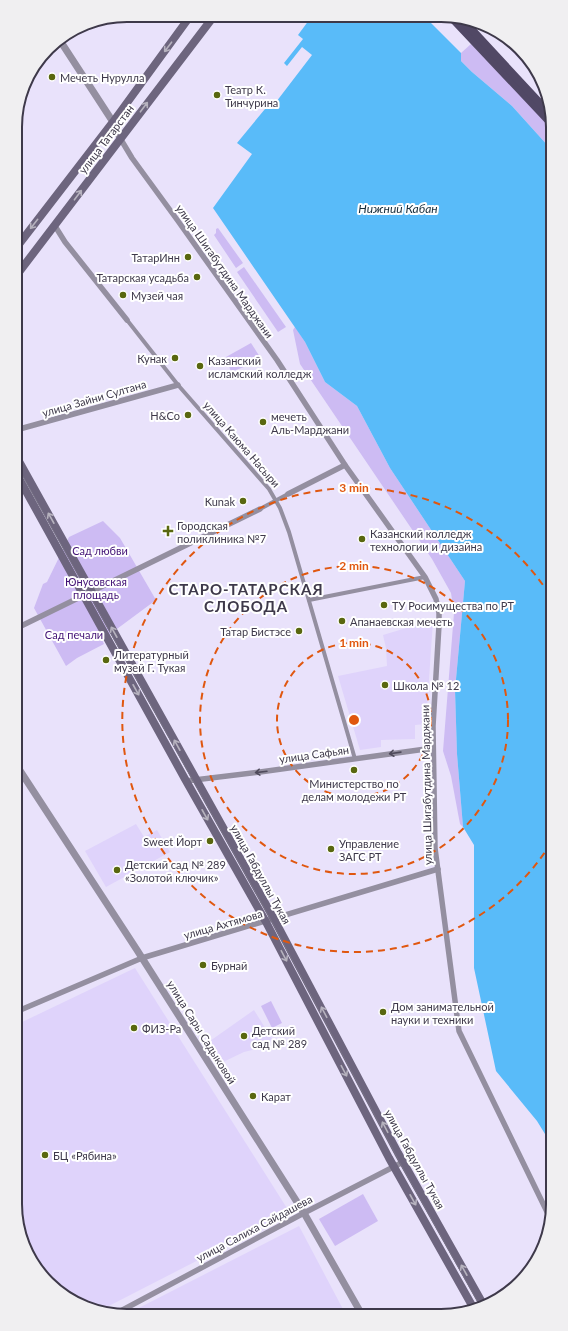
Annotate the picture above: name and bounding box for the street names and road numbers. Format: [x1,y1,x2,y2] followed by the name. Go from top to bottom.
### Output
[76,102,136,176] street label: улица Татарстан
[174,202,276,340] street label: улица Шигабутдина Марджани
[40,377,148,419] street label: улица Зайни Султана
[201,398,283,490] street label: улица Каюма Насыри
[418,705,434,865] street label: улица Шигабутдина Марджани
[278,743,350,765] street label: улица Сафьян
[228,822,294,926] street label: улица Габдуллы Тукая
[182,907,264,941] street label: улица Ахтямова
[165,978,239,1086] street label: улица Сары Садыковой
[382,1107,448,1211] street label: улица Габдуллы Тукая
[194,1192,314,1264] street label: улица Салиха Сайдашева

